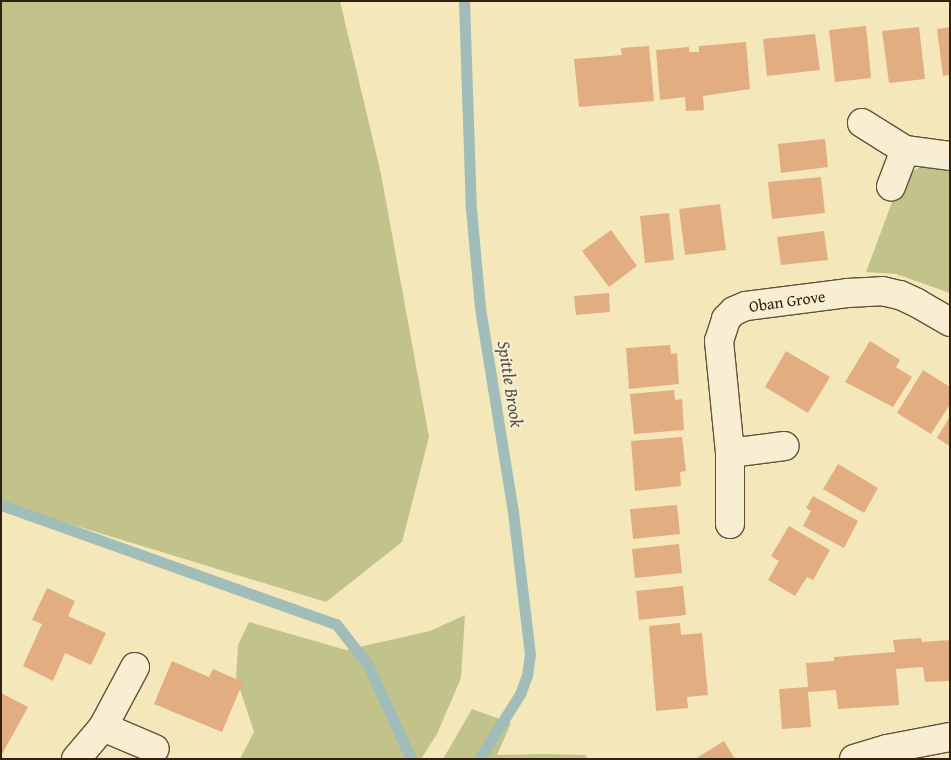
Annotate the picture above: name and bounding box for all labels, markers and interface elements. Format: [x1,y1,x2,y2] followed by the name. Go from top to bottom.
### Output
[748,286,826,316] street label: Oban Grove
[492,339,528,429] water label: Spittle Brook

